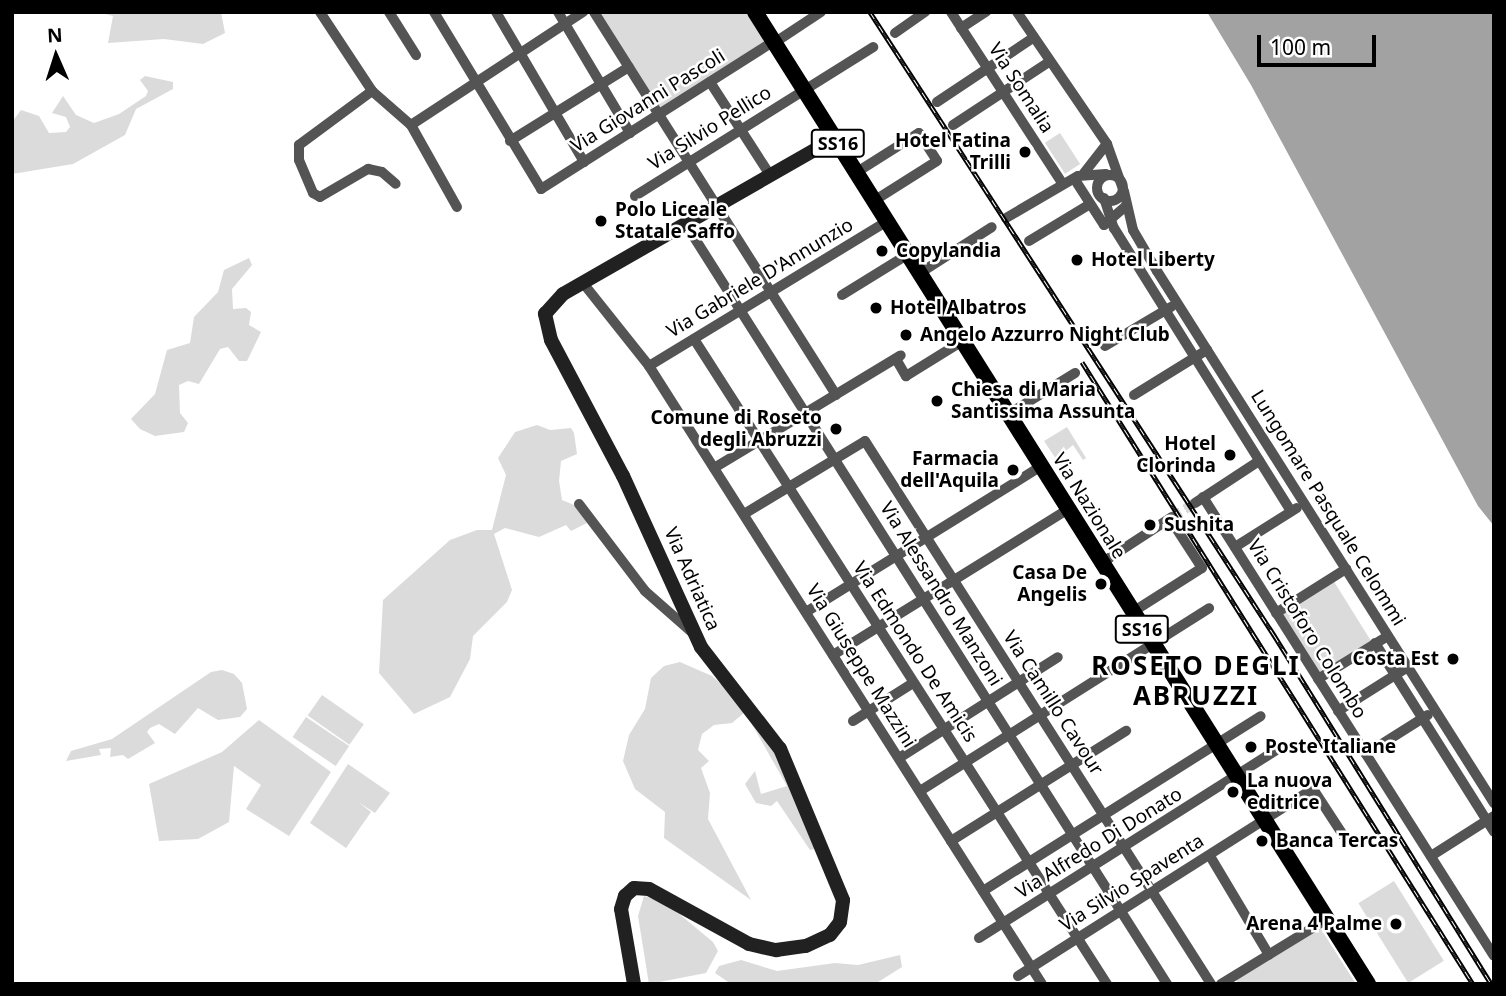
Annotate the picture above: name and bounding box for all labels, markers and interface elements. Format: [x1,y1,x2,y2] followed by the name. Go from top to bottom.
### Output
[21,21,91,91] north arrow
[1261,21,1380,65] scale bar
[46,22,63,48] text: N
[1270,33,1331,61] text: 100 m
[983,39,1059,137] street label: Via Somalia
[567,44,729,158] street label: Via Giovanni Pascoli
[644,81,776,175] street label: Via Silvio Pellico
[810,128,866,158] road number: SS16
[895,130,1011,174] place label: Hotel Fatina Trilli
[1017,144,1033,160] marker: Hotel Fatina Trilli
[615,199,735,243] place label: Polo Liceale Statale Saffo
[593,213,609,229] marker: Polo Liceale Statale Saffo
[663,213,857,343] street label: Via Gabriele D'Annunzio
[896,240,1001,262] place label: Copylandia
[874,243,890,259] marker: Copylandia
[1091,249,1215,271] place label: Hotel Liberty
[1069,252,1085,268] marker: Hotel Liberty
[890,297,1027,319] place label: Hotel Albatros
[868,300,884,316] marker: Hotel Albatros
[920,324,1170,346] place label: Angelo Azzurro Night Club
[898,327,914,343] marker: Angelo Azzurro Night Club
[951,379,1135,423] place label: Chiesa di Maria Santissima Assunta
[1246,386,1410,630] street label: Lungomare Pasquale Celommi
[929,393,945,409] marker: Chiesa di Maria Santissima Assunta
[650,407,822,451] place label: Comune di Roseto degli Abruzzi
[828,421,844,437] marker: Comune di Roseto degli Abruzzi
[1136,433,1216,477] place label: Hotel Clorinda
[1222,447,1238,463] marker: Hotel Clorinda
[900,448,999,492] place label: Farmacia dell'Aquila
[1047,449,1131,563] street label: Via Nazionale
[1005,462,1021,478] marker: Farmacia dell'Aquila
[875,498,1007,690] street label: Via Alessandro Manzoni
[1164,514,1234,536] place label: Sushita
[1142,517,1158,533] marker: Sushita
[659,524,725,634] street label: Via Adriatica
[1243,535,1371,723] street label: Via Cristoforo Colombo
[848,557,982,747] street label: Via Edmondo De Amicis
[1012,562,1087,606] place label: Casa De Angelis
[1093,576,1109,592] marker: Casa De Angelis
[801,580,921,752] street label: Via Giuseppe Mazzini
[1114,614,1170,644] road number: SS16
[998,627,1108,779] street label: Via Camillo Cavour
[1352,648,1439,670] place label: Costa Est
[1093,650,1299,712] district label: ROSETO DEGLI ABRUZZI
[1445,651,1461,667] marker: Costa Est
[1265,736,1396,758] place label: Poste Italiane
[1243,739,1259,755] marker: Poste Italiane
[1247,770,1332,814] place label: La nuova editrice
[1012,783,1186,903] street label: Via Alfredo Di Donato
[1225,784,1241,800] marker: La nuova editrice
[1056,829,1208,937] street label: Via Silvio Spaventa
[1276,830,1398,852] place label: Banca Tercas
[1254,833,1270,849] marker: Banca Tercas
[1246,913,1382,935] place label: Arena 4 Palme
[1388,916,1404,932] marker: Arena 4 Palme

